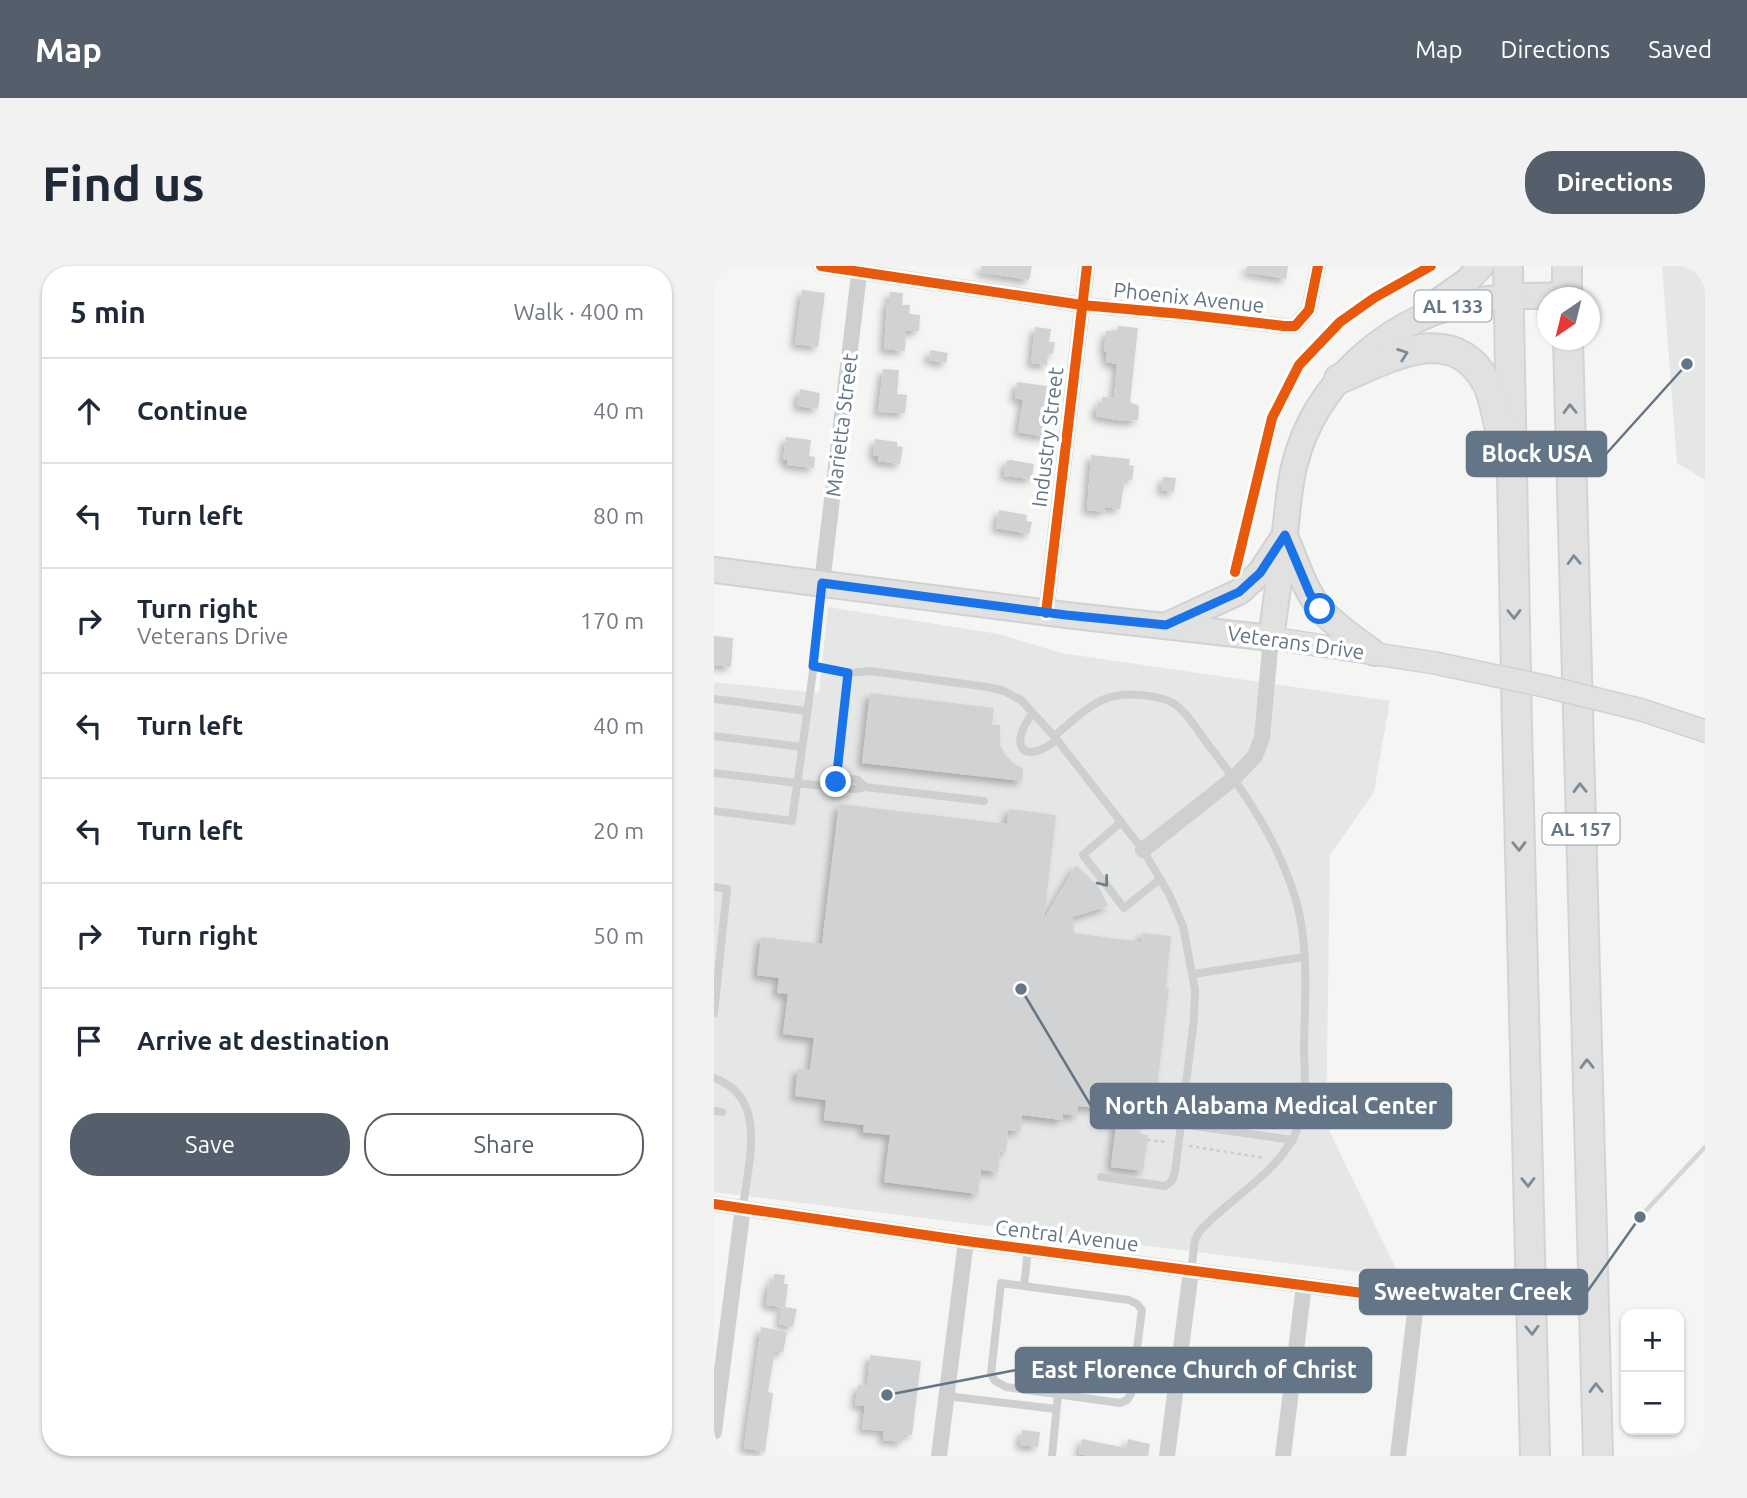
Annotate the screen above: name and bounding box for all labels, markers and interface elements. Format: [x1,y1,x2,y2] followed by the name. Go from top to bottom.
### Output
[35,31,102,68] text: Map
[1415,36,1462,63] text: Map
[1500,36,1610,63] text: Directions
[1648,36,1712,63] text: Saved
[1525,151,1705,214] button: Directions
[42,155,205,210] text: Find us
[1112,277,1266,317] street label: Phoenix Avenue
[1537,287,1600,350] north arrow
[1414,290,1492,322] road number: AL 133
[70,295,146,329] text: 5 min
[513,299,644,324] text: Walk · 400 m
[1396,348,1408,362] one-way arrow
[820,352,862,498] street label: Marietta Street
[1026,366,1068,508] street label: Industry Street
[70,392,108,430] icon: ahead
[137,396,248,425] text: Continue
[593,398,644,423] text: 40 m
[1562,404,1578,414] one-way arrow
[1467,432,1606,476] callout: Block USA
[1481,441,1593,466] text: Block USA
[70,497,108,535] icon: left
[137,501,243,530] text: Turn left
[593,503,644,528] text: 80 m
[1566,554,1581,565] one-way arrow
[1304,593,1335,624] route start
[137,594,258,623] text: Turn right
[70,602,108,640] icon: right
[580,608,644,633] text: 170 m
[1506,610,1522,620] one-way arrow
[1226,620,1366,664] street label: Veterans Drive
[137,623,288,648] text: Veterans Drive
[70,707,108,745] icon: left
[137,711,243,740] text: Turn left
[593,713,644,738] text: 40 m
[820,766,851,797] route end
[1572,782,1588,792] one-way arrow
[70,812,108,850] icon: left
[1542,814,1620,844] road number: AL 157
[137,816,243,845] text: Turn left
[593,818,644,843] text: 20 m
[1512,841,1527,852] one-way arrow
[1095,874,1108,886] one-way arrow
[70,917,108,955] icon: right
[137,921,258,950] text: Turn right
[593,923,644,948] text: 50 m
[70,1022,108,1060] icon: arrive
[137,1026,390,1055] text: Arrive at destination
[1580,1058,1595,1069] one-way arrow
[1091,1084,1451,1128] callout: North Alabama Medical Center
[1105,1093,1438,1118] text: North Alabama Medical Center
[70,1113,350,1176] button: Save
[364,1113,644,1176] button: Share
[1520,1177,1535,1188] one-way arrow
[994,1214,1140,1256] street label: Central Avenue
[1360,1270,1587,1314] callout: Sweetwater Creek
[1374,1279,1572,1304] text: Sweetwater Creek
[1621,1309,1684,1435] map controls
[1621,1309,1684,1372] button: +
[1524,1324,1539,1335] one-way arrow
[1016,1348,1371,1392] callout: East Florence Church of Christ
[1031,1357,1357,1382] text: East Florence Church of Christ
[1621,1372,1684,1435] button: −
[1588,1382,1603,1393] one-way arrow

